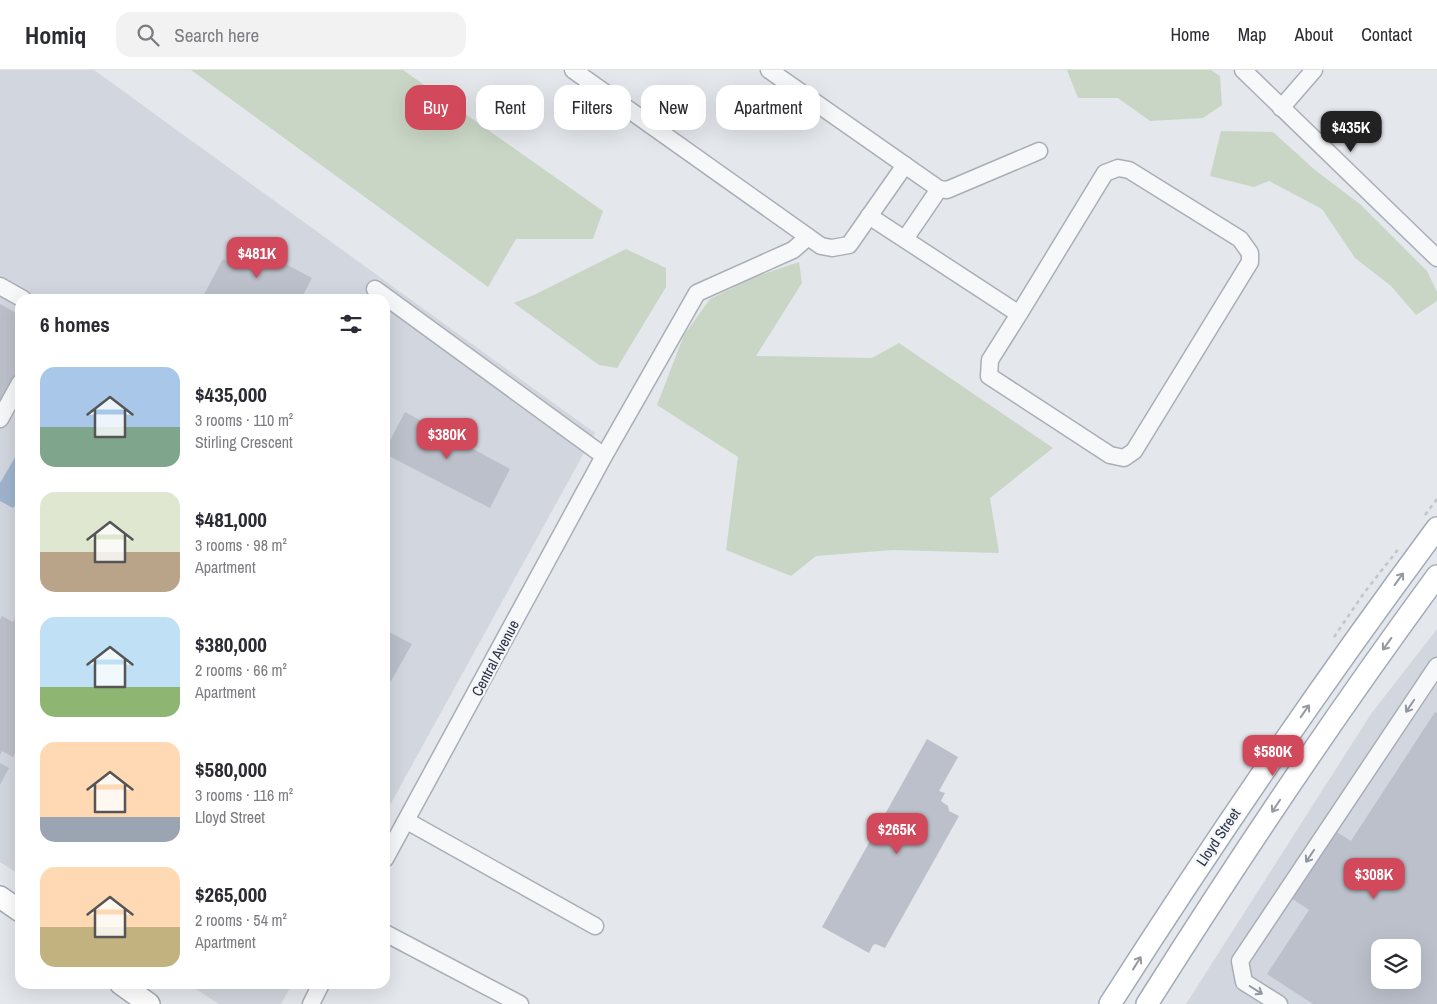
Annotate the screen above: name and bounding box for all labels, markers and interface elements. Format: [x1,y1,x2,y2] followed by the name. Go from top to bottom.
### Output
[116,12,466,57] search box
[25,19,86,51] text: Homiq
[134,21,162,49] icon: search
[174,22,259,48] text: Search here
[1170,22,1210,47] text: Home
[1238,22,1267,47] text: Map
[1295,22,1333,47] text: About
[1361,22,1412,47] text: Contact
[405,85,466,130] chip: Buy
[476,85,544,130] chip: Rent
[554,85,631,130] chip: Filters
[641,85,706,130] chip: New
[716,85,820,130] chip: Apartment
[1316,111,1386,153] pin: $435K
[1332,116,1370,138] text: $435K
[222,236,292,279] pin: $481K
[238,242,276,264] text: $481K
[40,310,110,339] text: 6 homes
[337,310,365,338] icon: filters
[195,380,267,409] text: $435,000
[80,387,140,447] icon: home
[195,409,293,431] text: 3 rooms · 110 m²
[412,418,482,460] pin: $380K
[428,423,466,445] text: $380K
[195,431,293,453] text: Stirling Crescent
[195,505,267,534] text: $481,000
[80,512,140,572] icon: home
[195,534,287,556] text: 3 rooms · 98 m²
[195,556,256,578] text: Apartment
[1394,572,1404,586] one-way arrow
[466,616,524,700] street label: Central Avenue
[195,630,267,659] text: $380,000
[80,637,140,697] icon: home
[1382,637,1393,650] one-way arrow
[195,659,287,681] text: 2 rooms · 66 m²
[195,681,256,703] text: Apartment
[1405,699,1415,713] one-way arrow
[1300,705,1310,719] one-way arrow
[1238,734,1308,777] pin: $580K
[1254,740,1292,762] text: $580K
[195,755,267,784] text: $580,000
[80,762,140,822] icon: home
[195,784,293,806] text: 3 rooms · 116 m²
[1271,799,1281,813] one-way arrow
[1191,803,1245,870] street label: Lloyd Street
[195,806,265,828] text: Lloyd Street
[862,812,932,855] pin: $265K
[878,818,916,840] text: $265K
[1305,849,1315,863] one-way arrow
[1339,858,1409,900] pin: $308K
[1355,863,1393,885] text: $308K
[195,880,267,909] text: $265,000
[80,887,140,947] icon: home
[195,909,287,931] text: 2 rooms · 54 m²
[195,931,256,953] text: Apartment
[1371,939,1421,989] map controls
[1371,939,1421,989] button: layers
[1132,956,1142,970] one-way arrow
[1249,985,1263,995] one-way arrow

